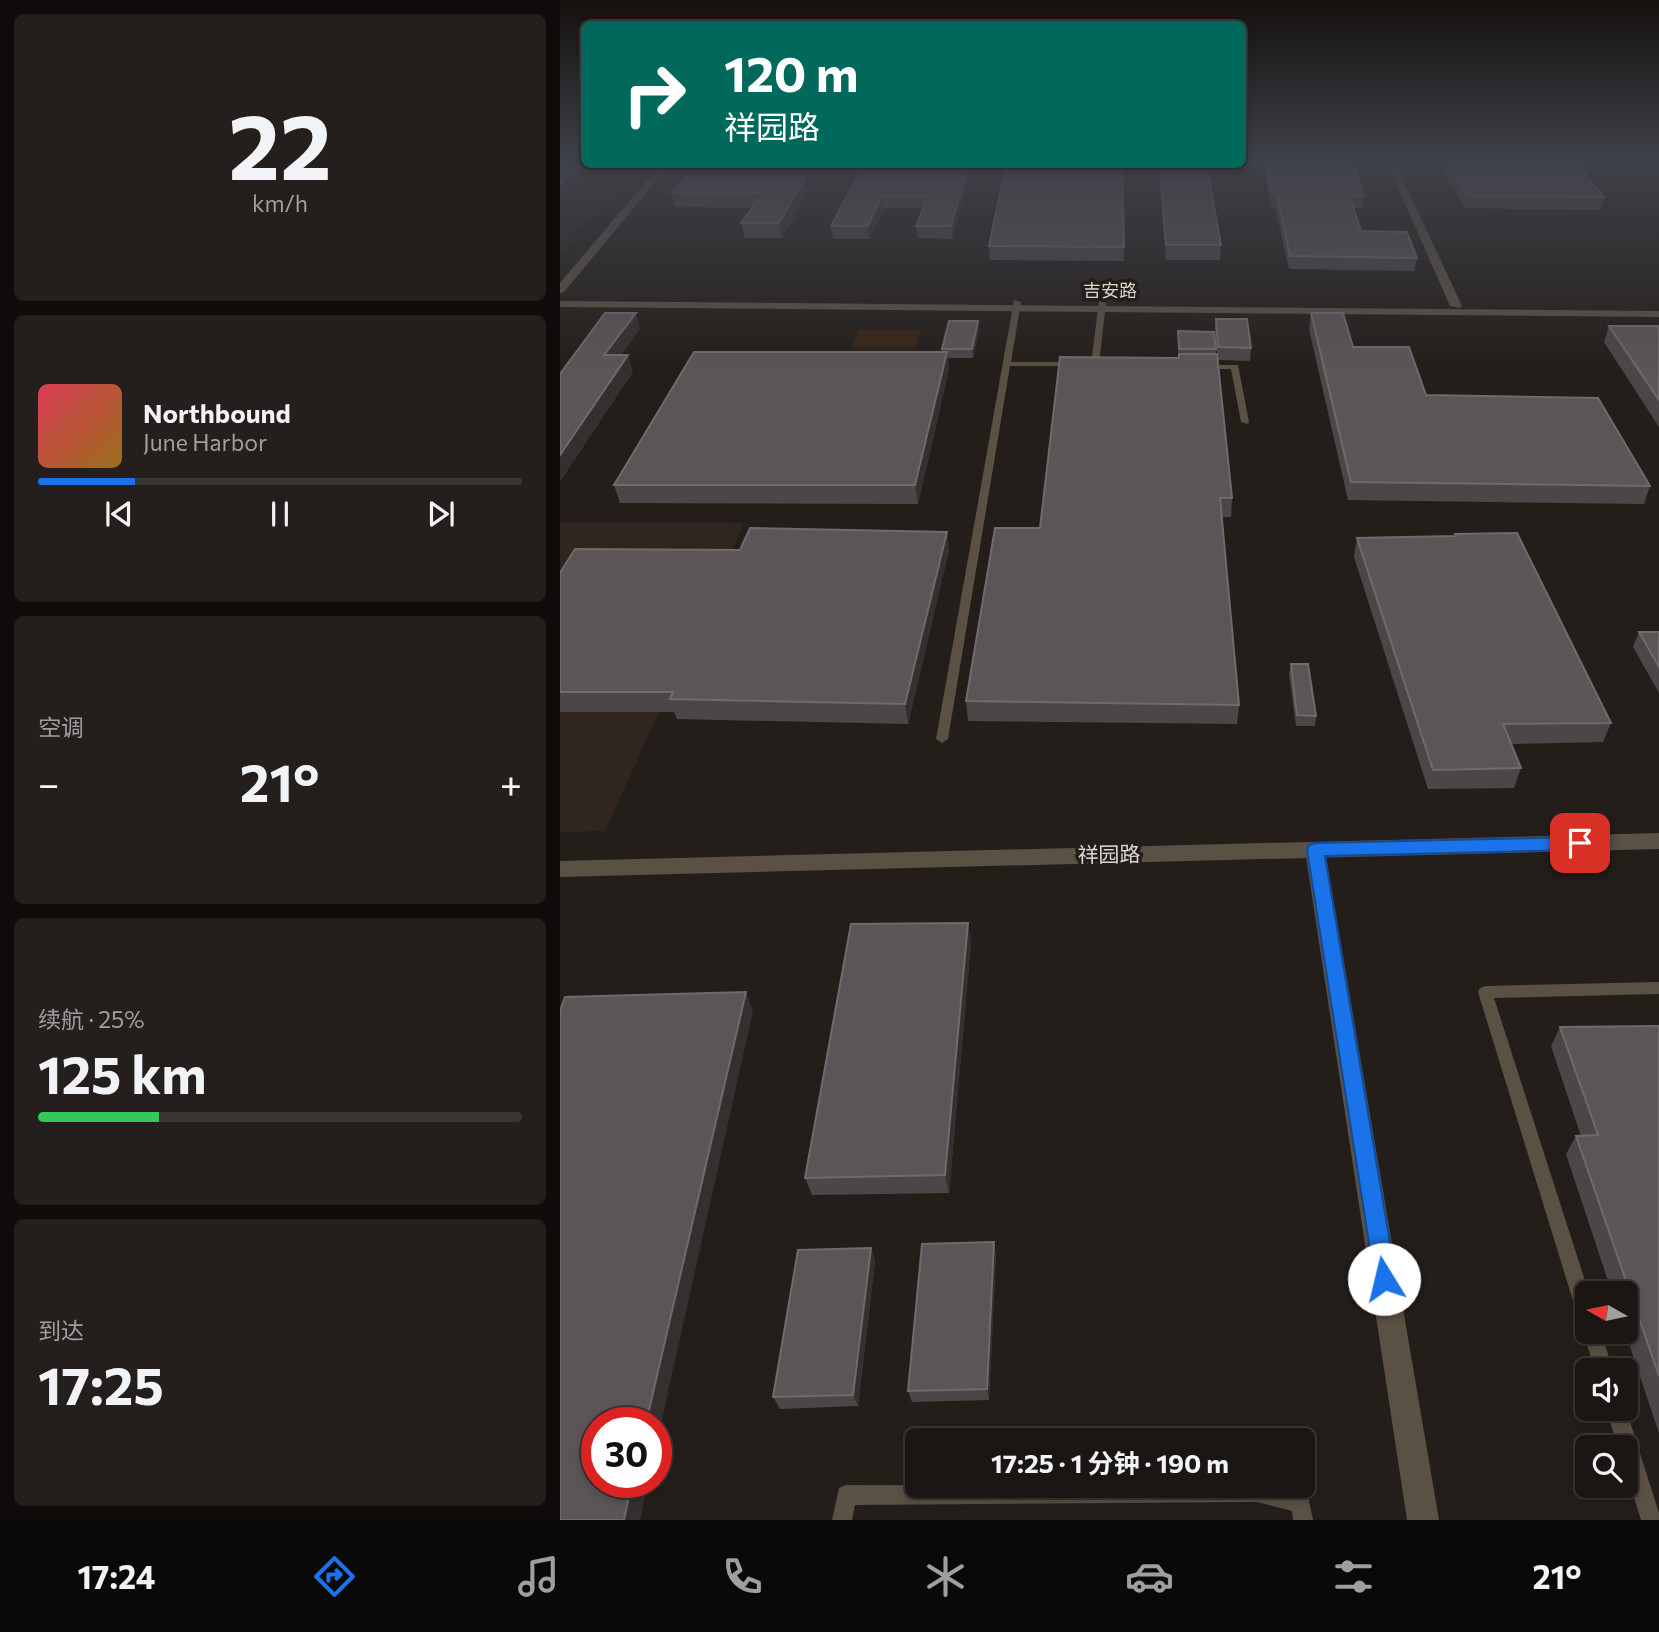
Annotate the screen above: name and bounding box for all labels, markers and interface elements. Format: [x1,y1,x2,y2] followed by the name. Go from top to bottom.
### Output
[724,42,858,102] text: 120 m
[609,49,700,140] icon: right
[228,87,332,199] text: 22
[724,106,820,146] text: 祥园路
[252,189,308,217] text: km/h
[1083,279,1137,301] street label: 吉安路
[143,397,291,428] text: Northbound
[143,428,267,456] text: June Harbor
[100,495,138,533] icon: previous
[261,495,299,533] icon: pause
[422,495,460,533] icon: next
[38,713,84,741] text: 空调
[240,749,319,813] text: 21°
[38,759,60,806] text: −
[500,759,522,806] text: +
[1550,813,1610,873] pin
[1561,824,1599,862] icon: arrive
[1077,840,1141,867] street label: 祥园路
[38,1005,144,1033] text: 续航 · 25%
[38,1041,207,1105] text: 125 km
[1347,1242,1421,1316] position arrow
[1575,1281,1638,1344] north arrow
[1575,1281,1638,1498] map controls
[38,1316,84,1344] text: 到达
[38,1352,164,1416] text: 17:25
[1575,1358,1638,1421] button: sound
[581,1407,672,1498] speed limit sign: 30
[1575,1435,1638,1498] button: search
[991,1447,1229,1478] text: 17:25 · 1 分钟 · 190 m
[310,1552,359,1601] icon: directions
[514,1552,563,1601] icon: music
[718,1552,767,1601] icon: phone
[921,1552,970,1601] icon: climate
[1125,1552,1174,1601] icon: car
[1329,1552,1378,1601] icon: filters
[77,1556,155,1596] text: 17:24
[1533,1556,1582,1596] text: 21°

